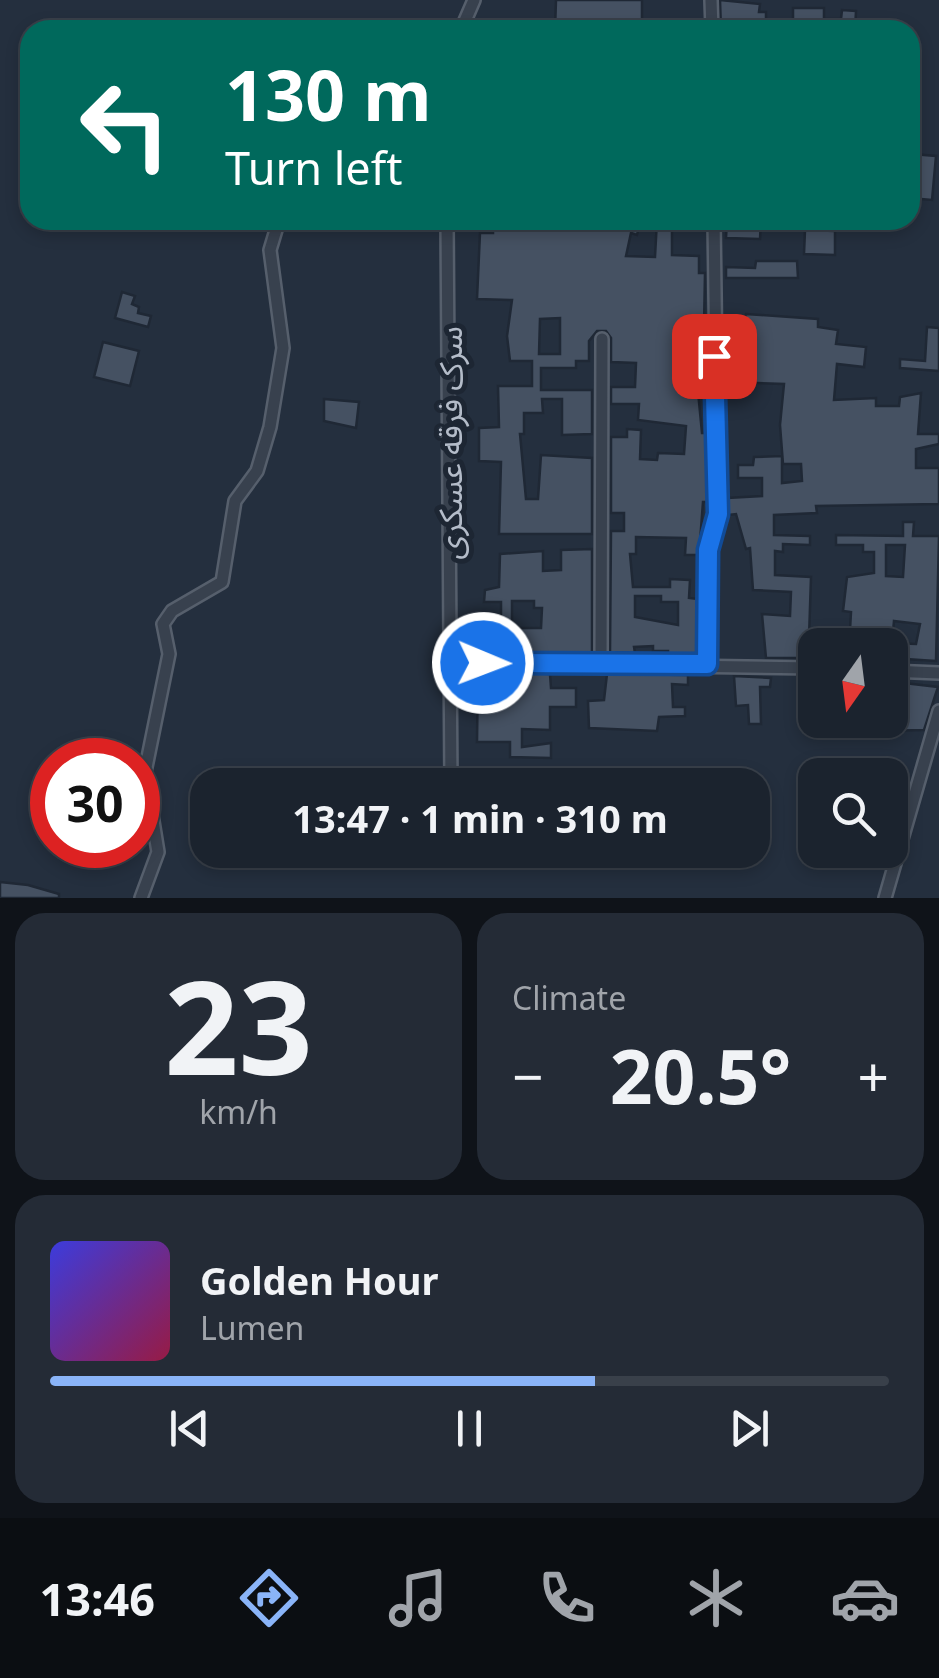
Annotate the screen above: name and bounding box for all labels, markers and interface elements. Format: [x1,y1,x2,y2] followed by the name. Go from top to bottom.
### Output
[225,46,432,142] text: 130 m
[60,60,190,190] icon: left
[225,137,402,198] text: Turn left
[672,314,757,399] pin
[428,326,471,560] street label: سرک فرقه عسکری
[687,329,742,384] icon: arrive
[431,611,535,715] position arrow
[798,628,908,738] north arrow
[798,628,908,868] map controls
[30,738,160,868] speed limit sign: 30
[798,758,908,868] button: search
[292,792,668,844] text: 13:47 · 1 min · 310 m
[164,936,313,1113] text: 23
[512,976,626,1019] text: Climate
[610,1024,791,1126] text: 20.5°
[512,1038,543,1113] text: −
[858,1038,889,1113] text: +
[199,1090,278,1133] text: km/h
[200,1254,438,1306] text: Golden Hour
[200,1306,304,1349] text: Lumen
[162,1401,217,1456] icon: previous
[442,1401,497,1456] icon: pause
[722,1401,777,1456] icon: next
[234,1563,304,1633] icon: directions
[383,1563,453,1633] icon: music
[532,1563,602,1633] icon: phone
[681,1563,751,1633] icon: climate
[830,1563,900,1633] icon: car
[39,1568,155,1629] text: 13:46

